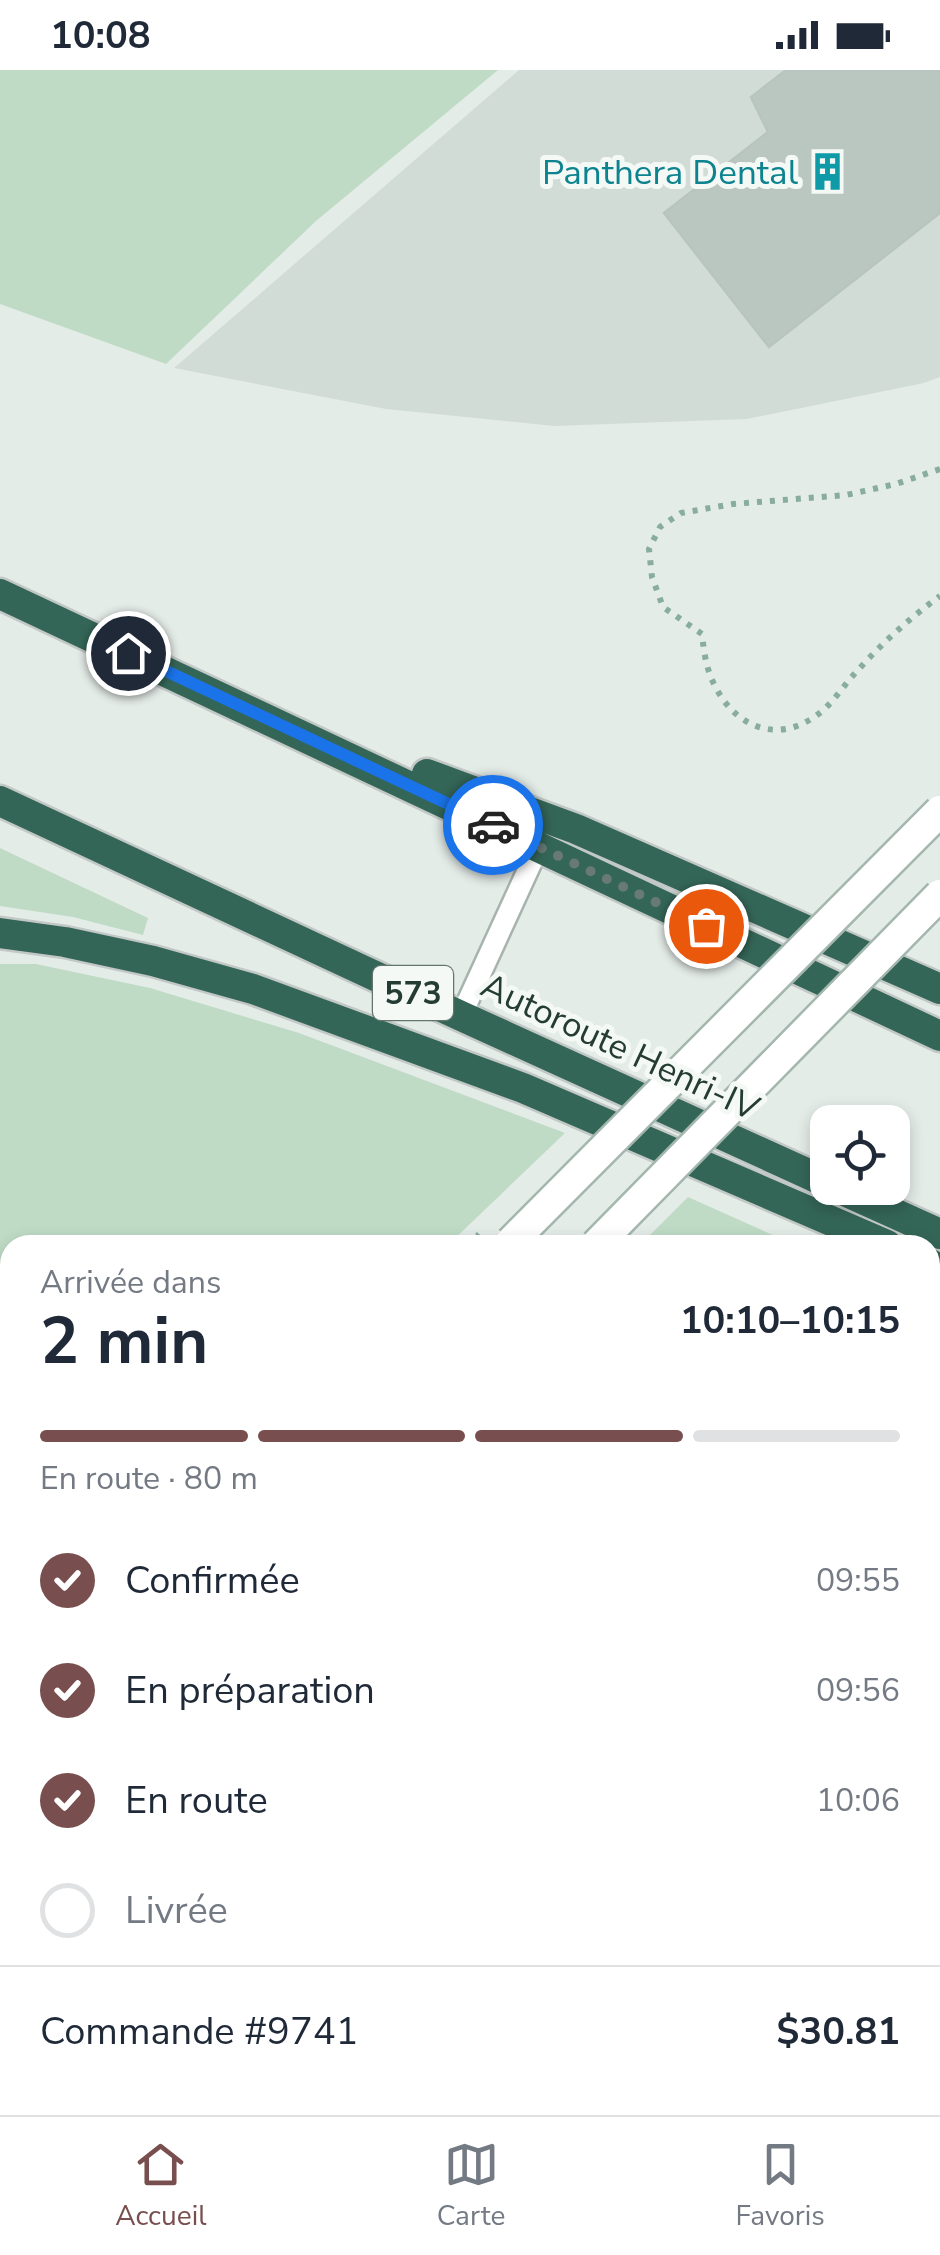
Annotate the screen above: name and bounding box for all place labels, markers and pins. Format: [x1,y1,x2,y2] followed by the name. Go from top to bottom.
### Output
[542,149,799,196] place label: Panthera Dental
[807,151,849,193] building icon: Panthera Dental
[86,611,171,696] pin
[664,884,749,969] pin

